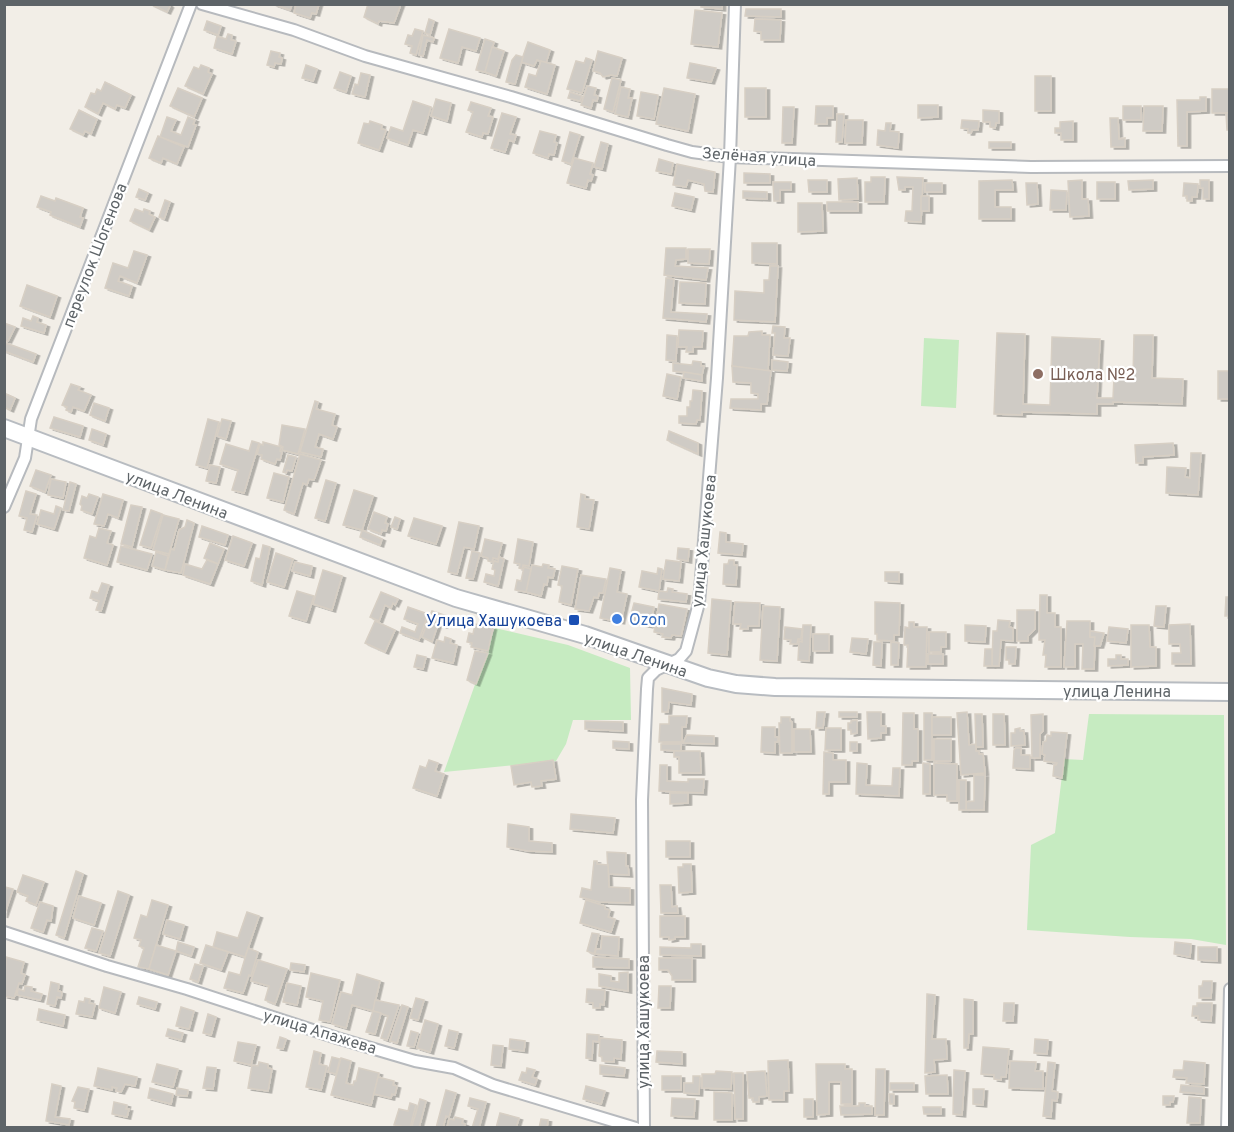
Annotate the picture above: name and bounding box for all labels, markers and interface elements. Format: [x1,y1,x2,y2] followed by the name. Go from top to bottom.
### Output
[701,144,817,172] street label: Зелёная улица
[59,181,133,331] street label: переулок Шогенова
[1050,366,1135,386] place label: Школа №2
[1031,367,1045,381] marker: Школа №2
[122,467,230,525] street label: улица Ленина
[688,474,722,609] street label: улица Хашукоева
[629,611,666,631] place label: Ozon
[426,612,562,632] place label: Улица Хашукоева
[610,612,624,626] marker: Ozon
[567,613,581,627] marker: Улица Хашукоева
[581,629,690,683] street label: улица Ленина
[1063,683,1171,703] street label: улица Ленина
[635,955,655,1089] street label: улица Хашукоева
[260,1006,379,1060] street label: улица Апажева

